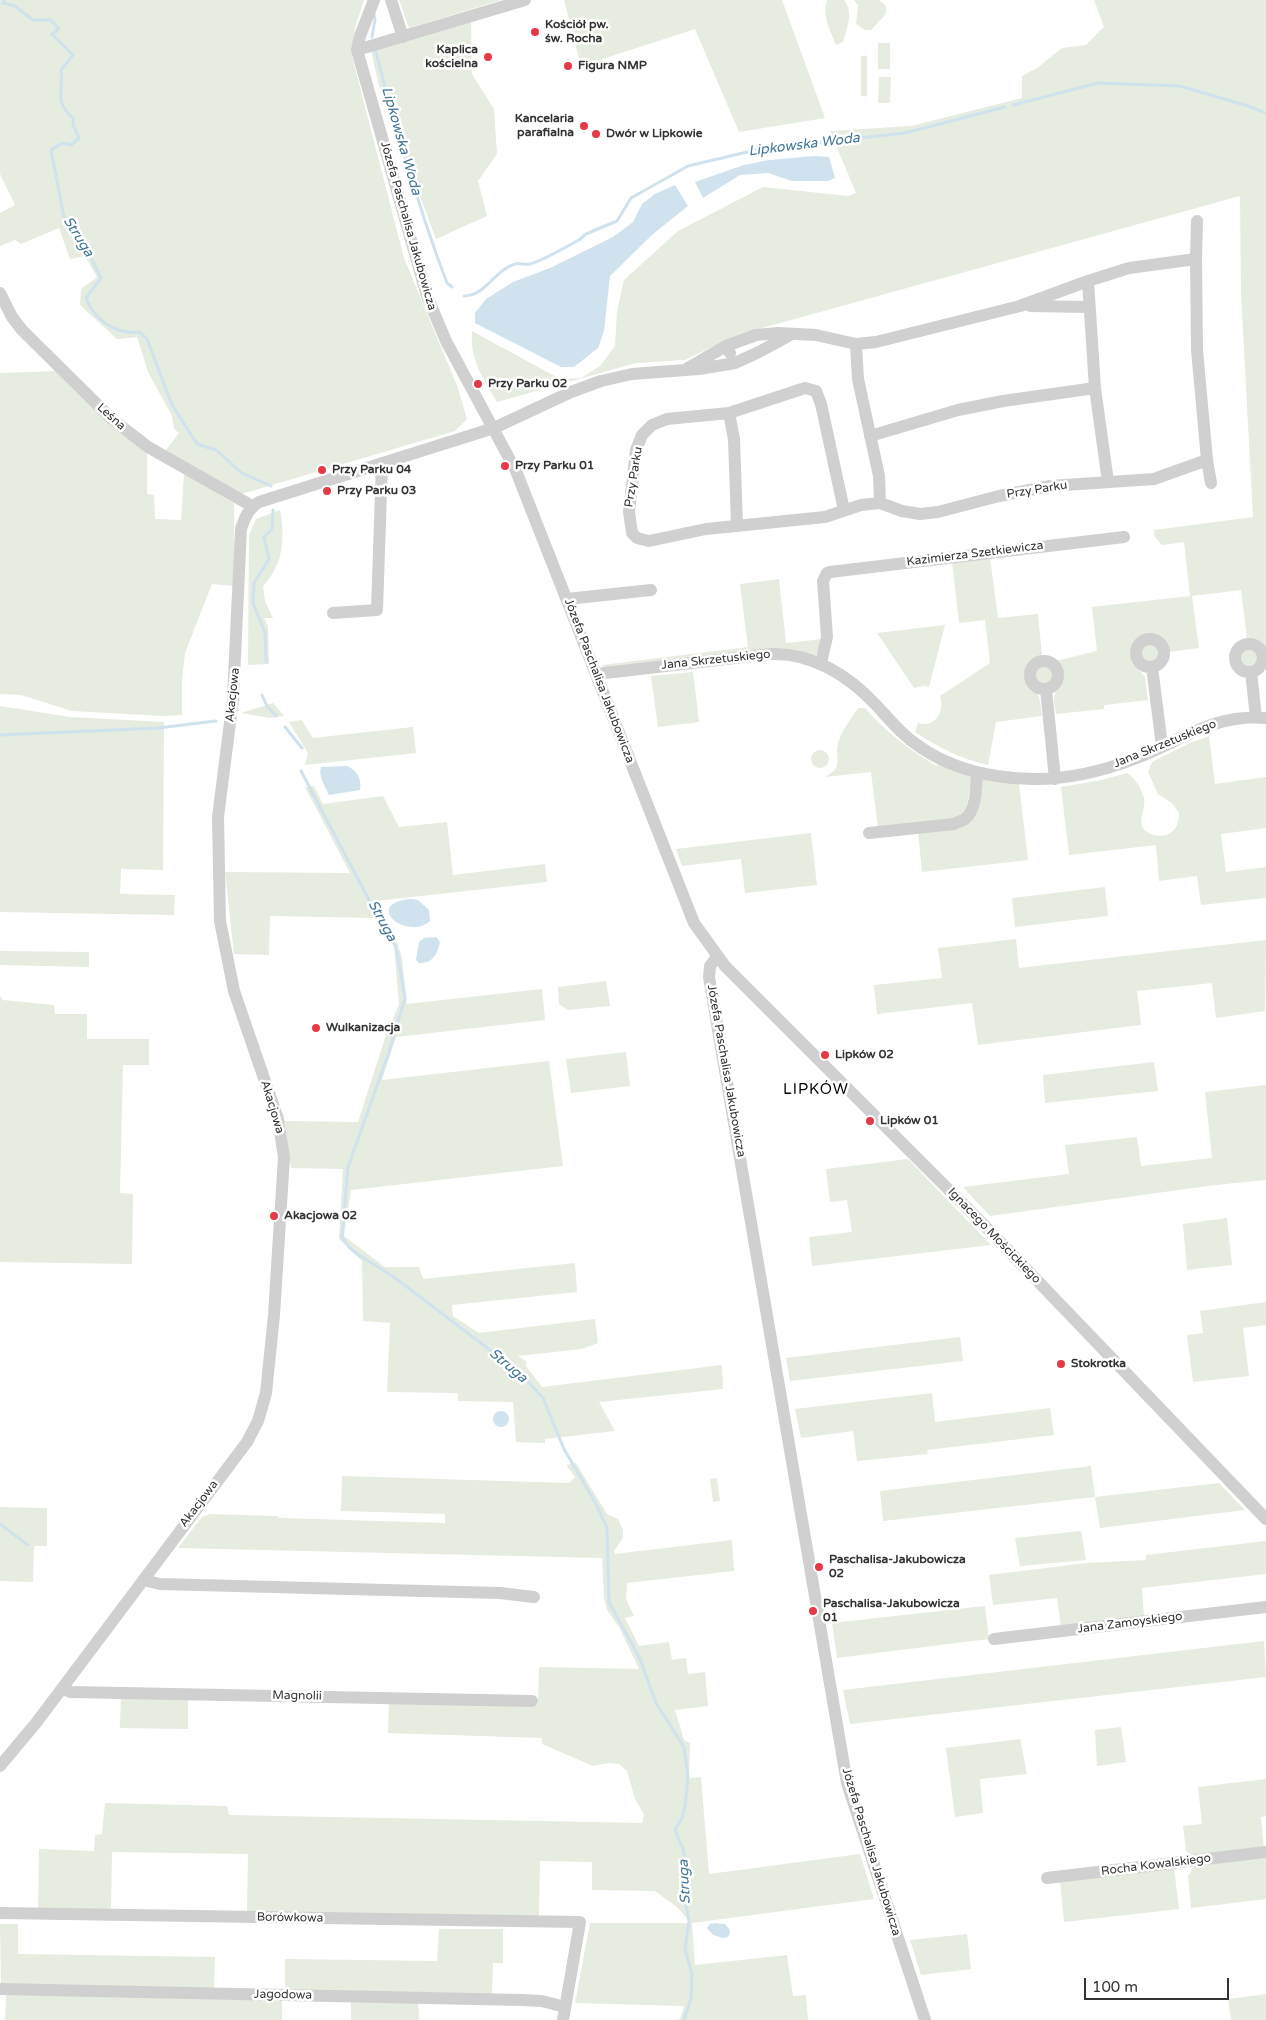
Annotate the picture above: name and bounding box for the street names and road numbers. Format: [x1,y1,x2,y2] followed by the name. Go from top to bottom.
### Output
[377,140,439,312] street label: Józefa Paschalisa Jakubowicza
[94,400,128,434] street label: Leśna
[622,446,646,508] street label: Przy Parku
[1006,478,1068,502] street label: Przy Parku
[906,538,1044,570] street label: Kazimierza Szetkiewicza
[561,597,637,765] street label: Józefa Paschalisa Jakubowicza
[661,647,771,673] street label: Jana Skrzetuskiego
[223,667,243,723] street label: Akacjowa
[1112,717,1218,771] street label: Jana Skrzetuskiego
[704,984,748,1158] street label: Józefa Paschalisa Jakubowicza
[257,1079,287,1135] street label: Akacjowa
[945,1185,1043,1287] street label: Ignacego Mościckiego
[177,1478,221,1530] street label: Akacjowa
[1077,1609,1183,1637] street label: Jana Zamoyskiego
[272,1688,322,1704] street label: Magnolii
[839,1766,903,1938] street label: Józefa Paschalisa Jakubowicza
[1100,1851,1212,1879] street label: Rocha Kowalskiego
[257,1910,323,1926] street label: Borówkowa
[254,1987,312,2003] street label: Jagodowa

